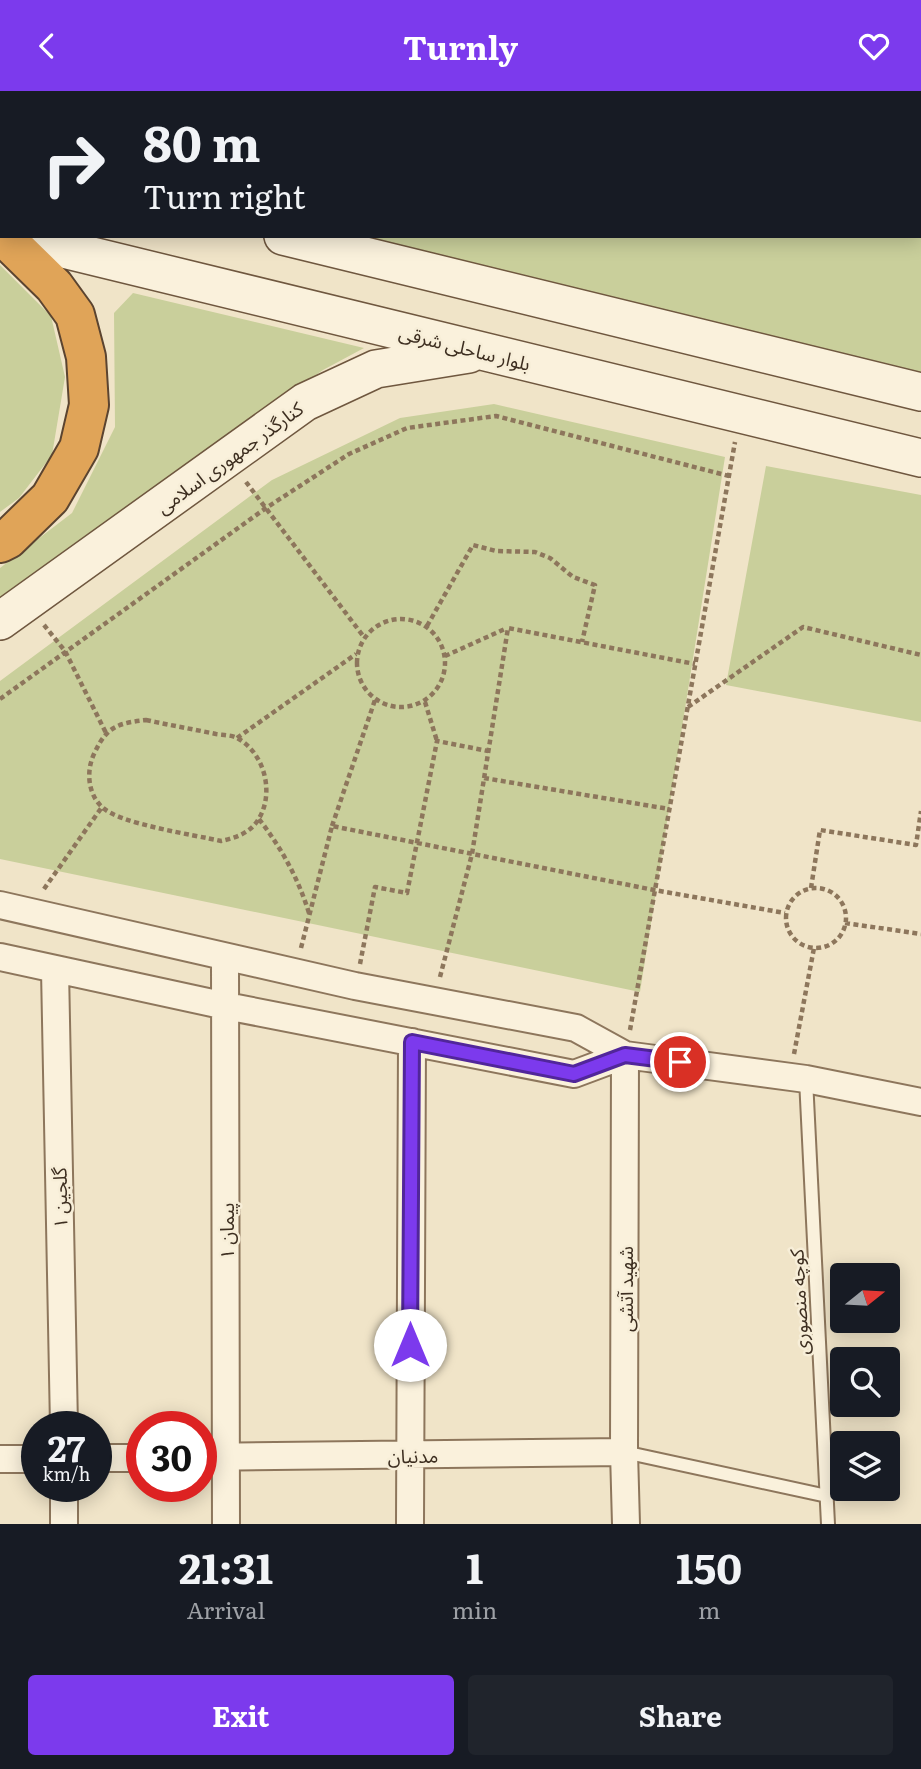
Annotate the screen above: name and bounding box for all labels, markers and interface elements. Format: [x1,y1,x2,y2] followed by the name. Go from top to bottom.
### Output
[403,22,518,70] text: Turnly
[28,27,66,65] icon: back
[855,27,893,65] icon: heart
[143,104,261,177] text: 80 m
[28,119,119,210] icon: right
[143,171,305,219] text: Turn right
[396,317,534,377] street label: بلوار ساحلی شرقی
[150,393,309,520] street label: کنارگذر جمهوری اسلامی
[650,1032,710,1092] pin
[661,1043,699,1081] icon: arrive
[44,1166,74,1229] street label: گلجین ۱
[212,1203,240,1259] street label: پیمان ۱
[611,1246,639,1332] street label: شهید آتشی
[781,1247,815,1356] street label: کوچه منصوری
[830,1263,900,1333] north arrow
[830,1263,900,1501] map controls
[373,1308,447,1382] position arrow
[830,1347,900,1417] button: search
[126,1411,217,1502] speed limit sign: 30
[48,1421,85,1473] text: 27
[830,1431,900,1501] button: layers
[387,1441,439,1469] street label: مدنیان
[43,1460,90,1487] text: km/h
[179,1535,273,1597] text: 21:31
[466,1535,483,1597] text: 1
[676,1535,742,1597] text: 150
[187,1592,265,1626] text: Arrival
[452,1592,497,1626] text: min
[698,1592,720,1626] text: m
[28,1675,454,1755] button: Exit
[468,1675,893,1755] button: Share

